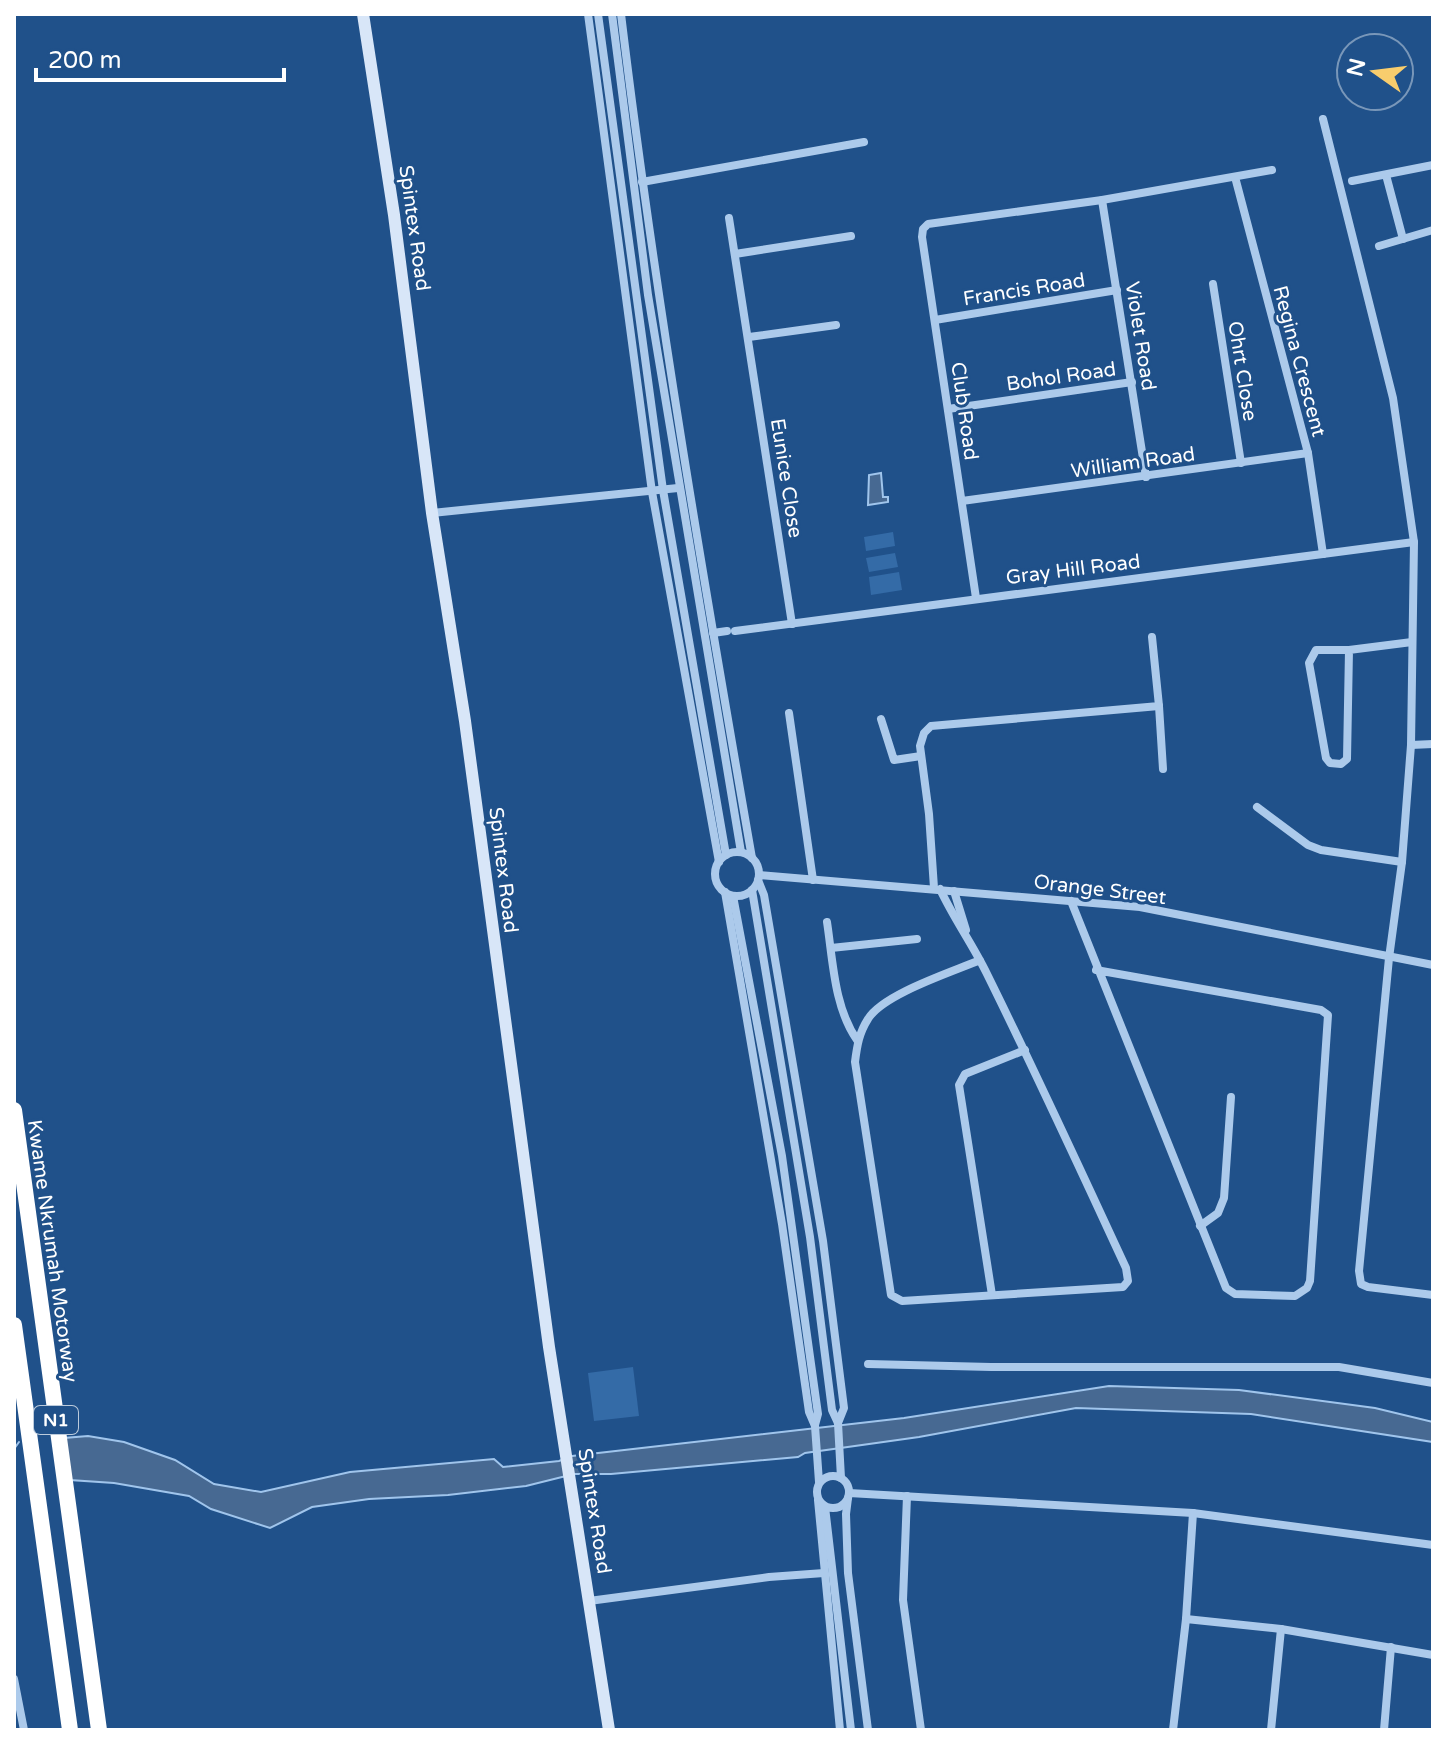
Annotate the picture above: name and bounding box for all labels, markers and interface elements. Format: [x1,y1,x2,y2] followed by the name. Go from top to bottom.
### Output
[36,32,284,82] scale bar
[1335,32,1415,112] north arrow
[48,46,122,75] text: 200 m
[1342,56,1371,79] text: N
[393,164,435,293] street label: Spintex Road
[961,268,1087,311] street label: Francis Road
[1120,280,1160,392] street label: Violet Road
[1267,283,1331,440] street label: Regina Crescent
[1222,320,1262,423] street label: Ohrt Close
[1005,357,1118,397] street label: Bohol Road
[945,360,983,462] street label: Club Road
[765,417,807,540] street label: Eunice Close
[1070,442,1197,484] street label: William Road
[1005,550,1142,590] street label: Gray Hill Road
[483,806,523,934] street label: Spintex Road
[1032,870,1168,910] street label: Orange Street
[22,1118,82,1384] street label: Kwame Nkrumah Motorway
[34,1406,78,1434] road number: N1
[572,1447,616,1576] street label: Spintex Road

